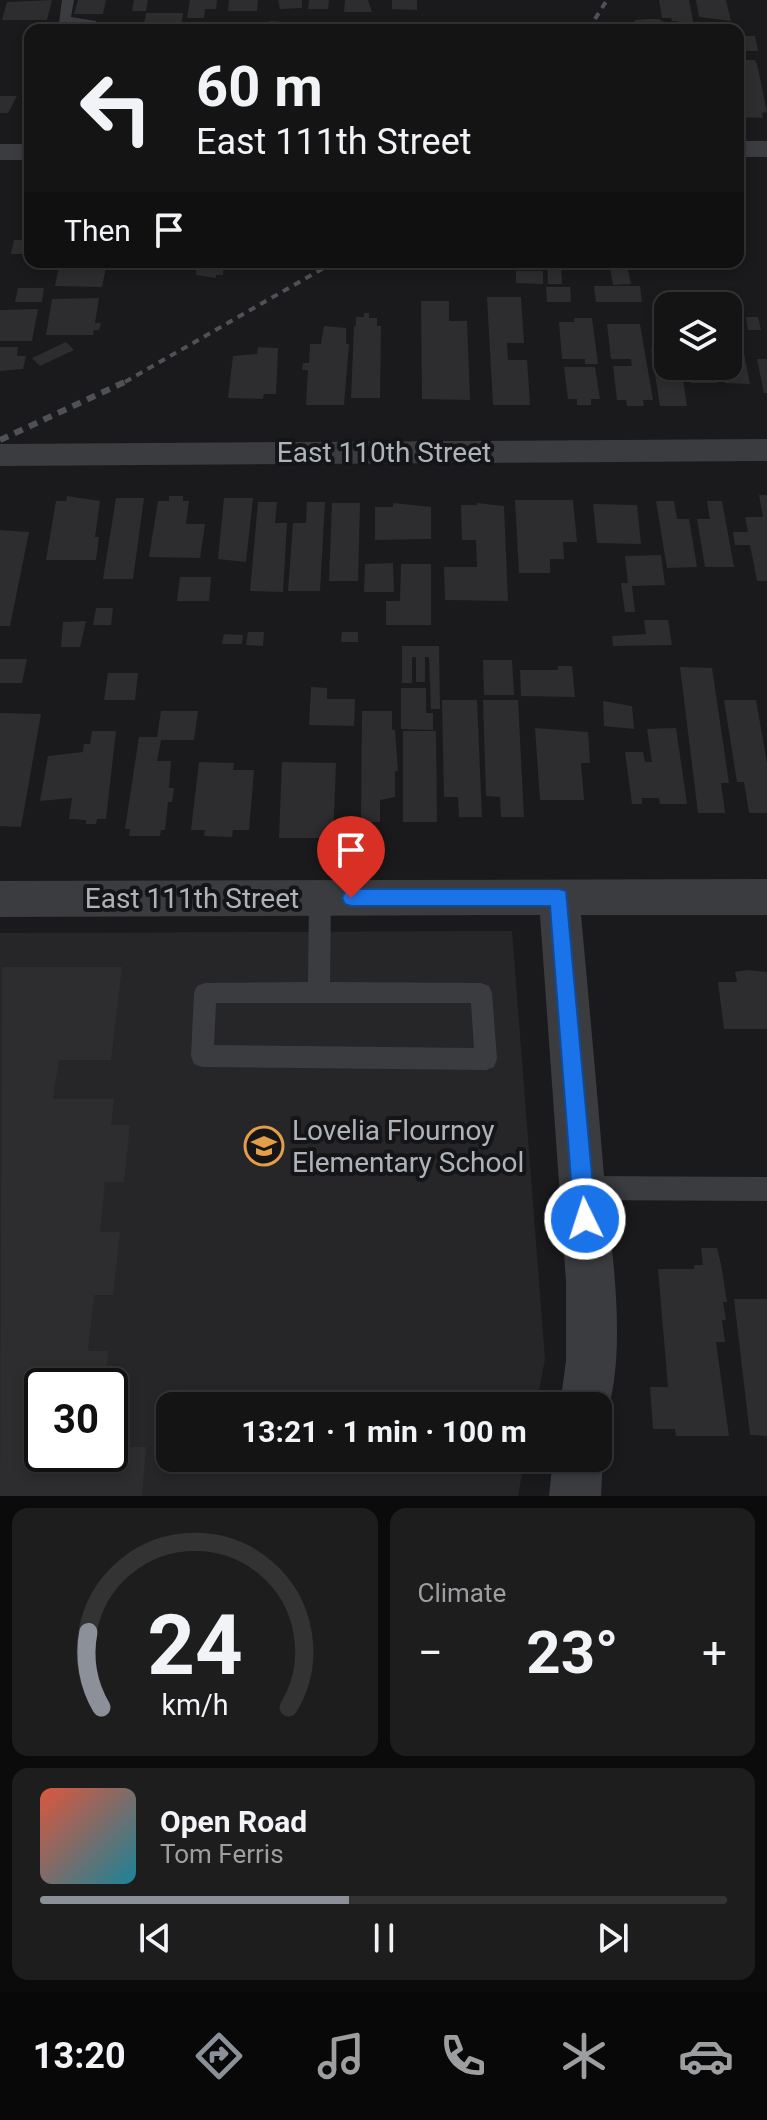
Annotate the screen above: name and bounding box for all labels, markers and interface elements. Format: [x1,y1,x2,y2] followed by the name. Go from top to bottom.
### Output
[196,54,323,120] text: 60 m
[64,56,168,160] icon: left
[196,121,472,163] text: East 111th Street
[147,208,191,252] icon: arrive
[64,213,131,248] text: Then
[654,292,742,380] map controls
[654,292,742,380] button: layers
[277,436,491,469] street label: East 110th Street
[317,816,385,898] pin
[329,828,373,872] icon: arrive
[85,882,299,915] street label: East 111th Street
[292,1114,524,1179] place label: Lovelia Flournoy Elementary School
[243,1125,285,1167] school or university icon: Lovelia Flournoy Elementary School
[543,1177,627,1261] position arrow
[24,1368,128,1472] speed limit sign: 30
[241,1414,527,1449] text: 13:21 · 1 min · 100 m
[418,1578,506,1608] text: Climate
[147,1597,242,1694] text: 24
[526,1617,618,1688] text: 23°
[418,1627,443,1679] text: −
[702,1627,727,1679] text: +
[161,1688,228,1722] text: km/h
[160,1804,307,1839] text: Open Road
[160,1839,284,1869] text: Tom Ferris
[133,1916,177,1960] icon: previous
[362,1916,406,1960] icon: pause
[591,1916,635,1960] icon: next
[191,2028,247,2084] icon: directions
[313,2028,369,2084] icon: music
[435,2028,491,2084] icon: phone
[556,2028,612,2084] icon: climate
[678,2028,734,2084] icon: car
[33,2035,126,2077] text: 13:20

